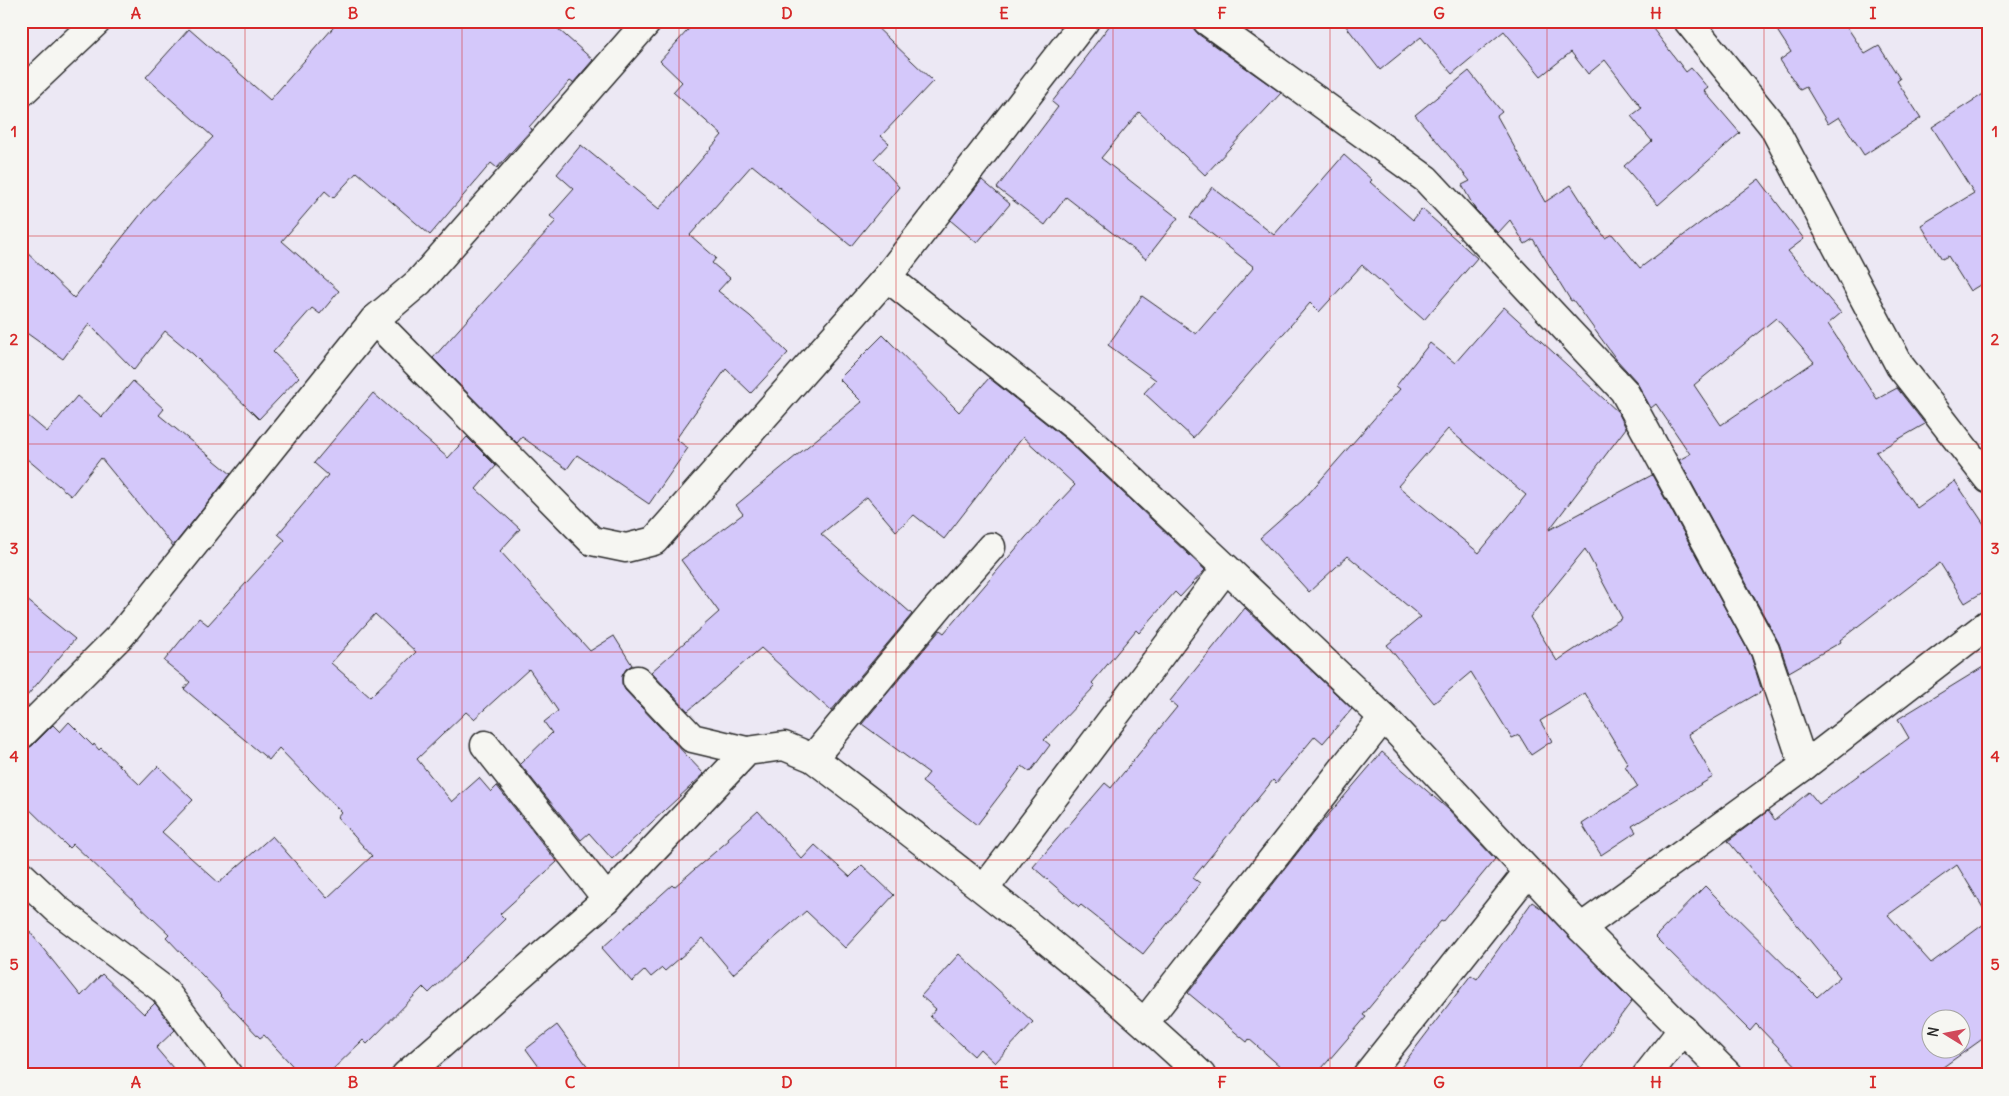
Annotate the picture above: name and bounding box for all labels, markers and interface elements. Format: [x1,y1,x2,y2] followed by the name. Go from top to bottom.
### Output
[131,3,141,23] text: A
[348,3,359,23] text: B
[565,3,576,23] text: C
[781,3,793,23] text: D
[999,3,1009,23] text: E
[1217,3,1227,23] text: F
[1433,3,1445,23] text: G
[1650,3,1662,23] text: H
[1870,3,1877,23] text: I
[11,121,17,141] text: 1
[1992,121,1998,141] text: 1
[10,329,19,349] text: 2
[1991,329,2000,349] text: 2
[9,538,19,558] text: 3
[1990,538,2000,558] text: 3
[9,746,19,766] text: 4
[1990,746,2000,766] text: 4
[9,954,19,974] text: 5
[1990,954,2000,974] text: 5
[1922,1008,1972,1058] north arrow
[1923,1025,1943,1038] text: N
[131,1072,141,1092] text: A
[348,1072,359,1092] text: B
[565,1072,576,1092] text: C
[781,1072,793,1092] text: D
[999,1072,1009,1092] text: E
[1217,1072,1227,1092] text: F
[1433,1072,1445,1092] text: G
[1650,1072,1662,1092] text: H
[1870,1072,1877,1092] text: I

